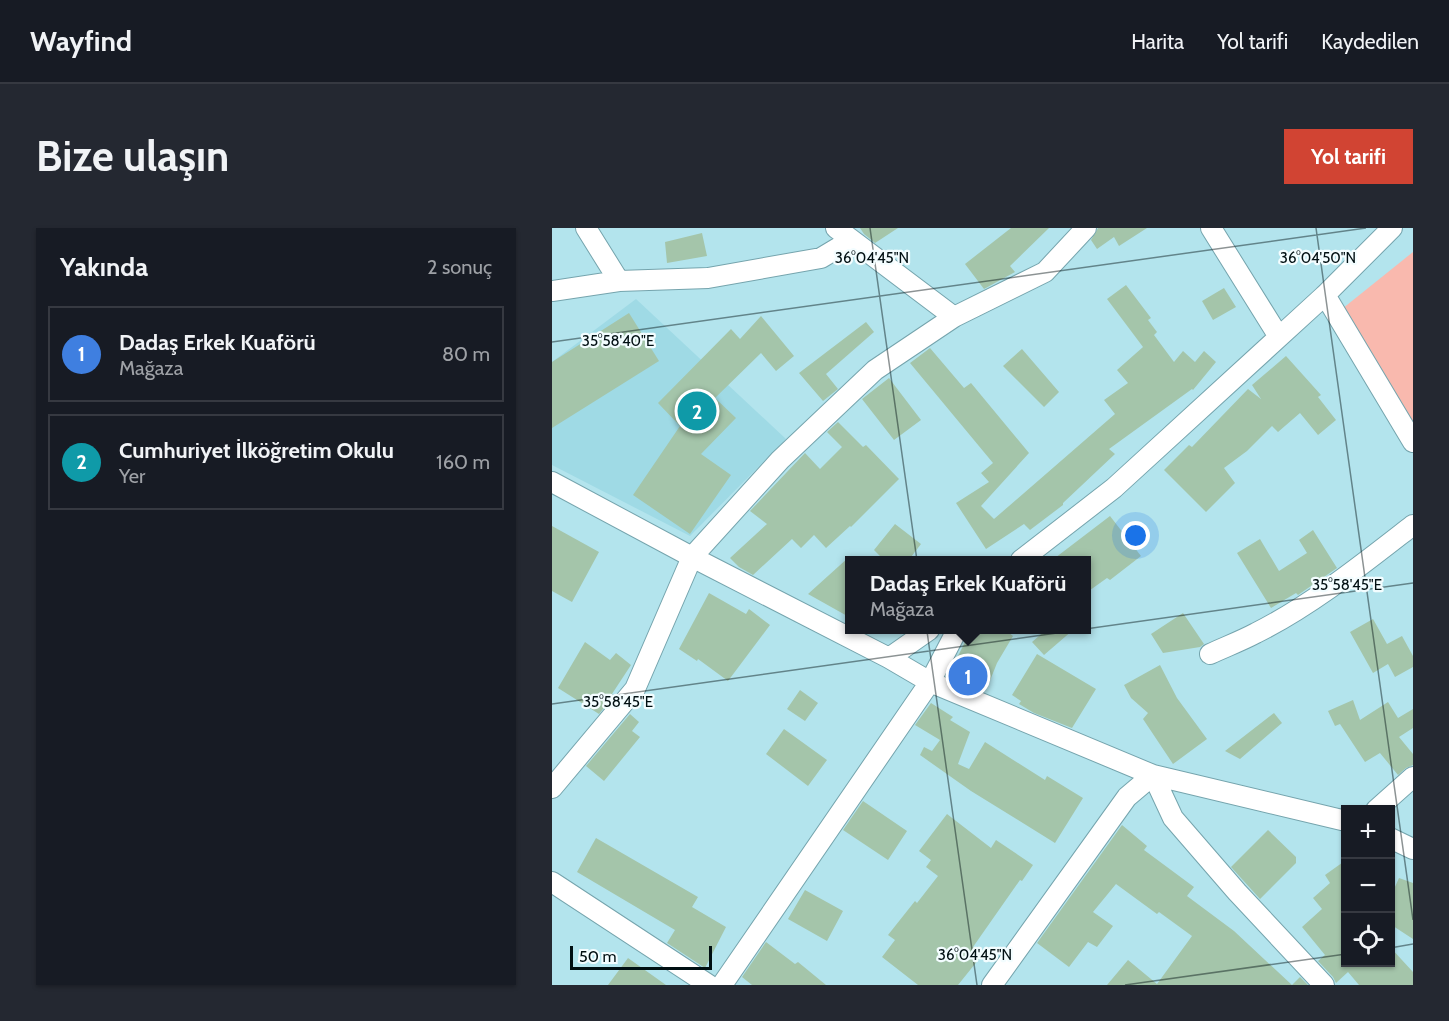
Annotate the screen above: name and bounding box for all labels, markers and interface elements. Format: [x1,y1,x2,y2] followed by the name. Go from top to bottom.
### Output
[30,24,132,58] text: Wayfind
[1131,29,1184,54] text: Harita
[1217,29,1288,54] text: Yol tarifi
[1321,29,1419,54] text: Kaydedilen
[1284,129,1413,184] button: Yol tarifi
[36,130,229,182] text: Bize ulaşın
[835,249,909,267] text: 36°04'45"N
[1280,249,1356,267] text: 36°04'50"N
[60,251,148,283] text: Yakında
[427,255,492,279] text: 2 sonuç
[119,329,316,356] text: Dadaş Erkek Kuaförü
[582,332,654,350] text: 35°58'40"E
[78,342,85,366] text: 1
[442,342,490,366] text: 80 m
[119,356,183,380] text: Mağaza
[678,388,716,434] pin: 2
[119,437,394,464] text: Cumhuriyet İlköğretim Okulu
[76,450,87,474] text: 2
[436,450,490,474] text: 160 m
[119,464,145,488] text: Yer
[1121,521,1150,550] your location
[845,556,1091,634] popup
[870,570,1066,597] text: Dadaş Erkek Kuaförü
[1312,576,1382,594] text: 35°58'45"E
[870,597,934,621] text: Mağaza
[948,654,988,698] pin: 1
[583,693,653,711] text: 35°58'45"E
[1341,805,1395,967] map controls
[1341,805,1395,859] button: +
[1341,859,1395,913] button: −
[1341,913,1395,967] button: locate
[570,943,712,970] scale bar
[938,946,1012,964] text: 36°04'45"N
[579,947,616,966] text: 50 m

